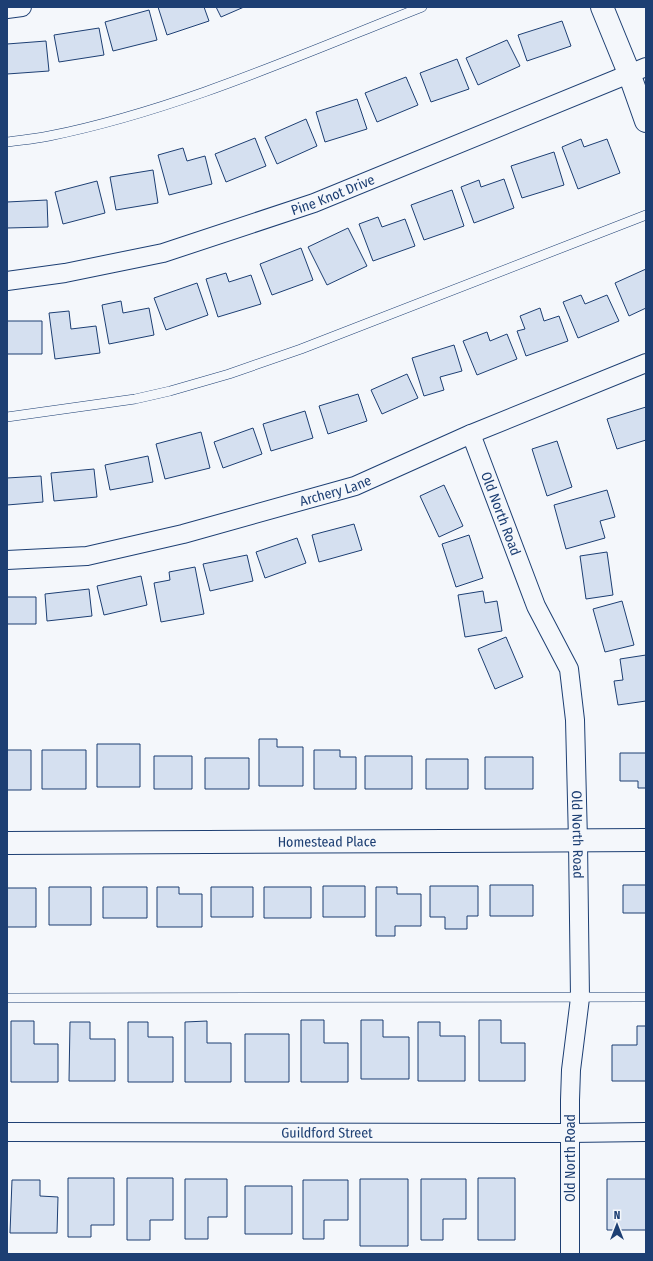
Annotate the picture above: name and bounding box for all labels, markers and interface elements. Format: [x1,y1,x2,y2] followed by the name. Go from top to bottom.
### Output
[289,171,377,219] street label: Pine Knot Drive
[477,469,524,558] street label: Old North Road
[298,472,374,510] street label: Archery Lane
[568,790,586,879] street label: Old North Road
[278,833,376,851] street label: Homestead Place
[562,1114,579,1202] street label: Old North Road
[281,1124,373,1142] street label: Guildford Street
[597,1205,637,1245] north arrow
[614,1209,620,1222] text: N

